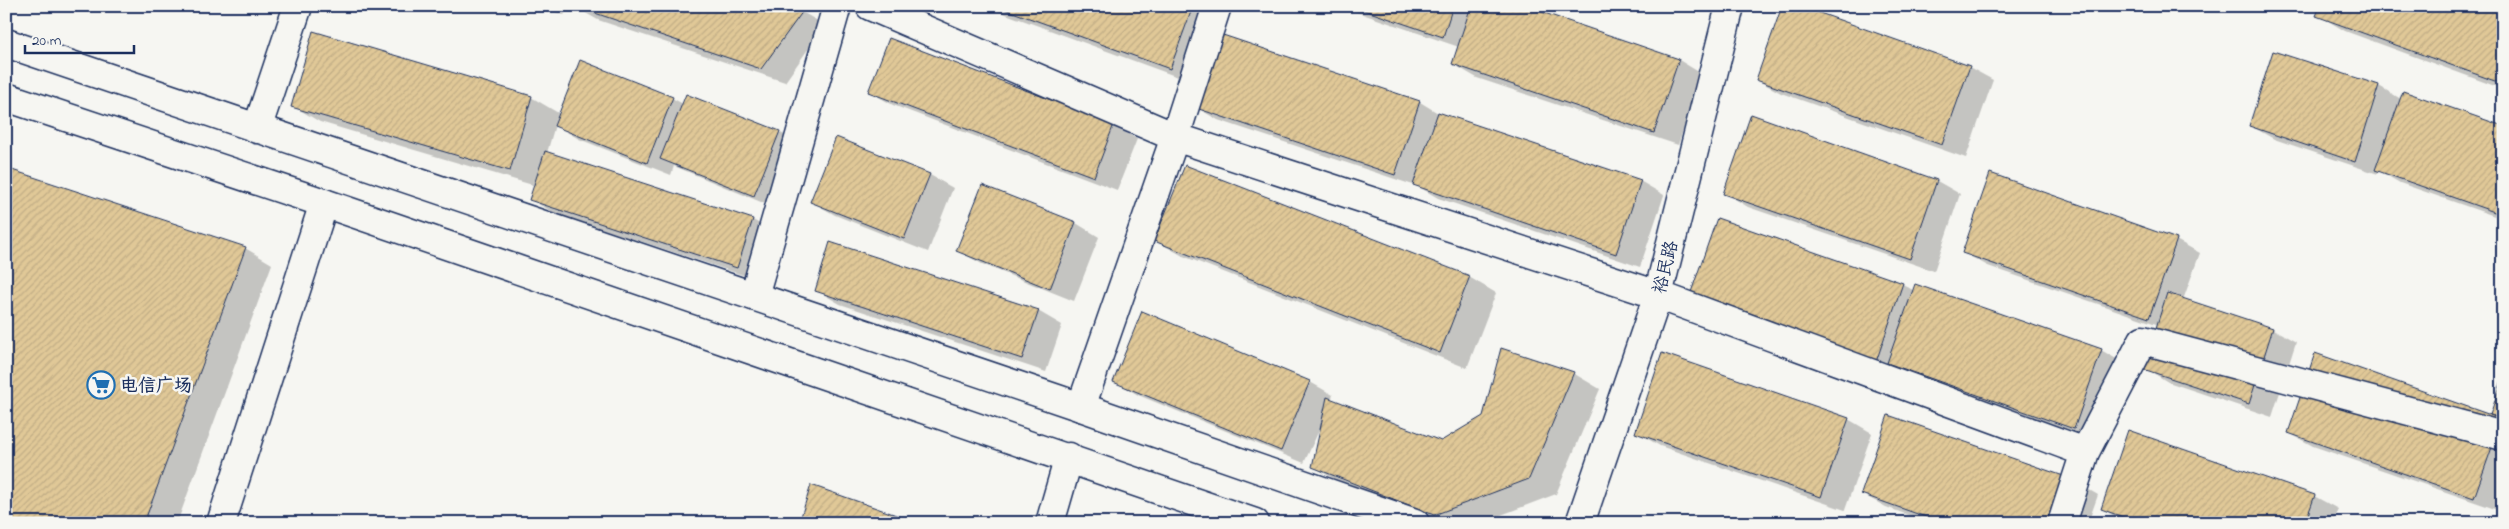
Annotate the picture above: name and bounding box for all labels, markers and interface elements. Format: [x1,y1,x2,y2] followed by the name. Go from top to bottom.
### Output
[25,22,134,54] scale bar
[32,30,62,52] text: 20 m
[1648,238,1686,297] street label: 裕民路
[86,370,116,400] supermarket icon: 电信广场
[120,374,192,400] place label: 电信广场

